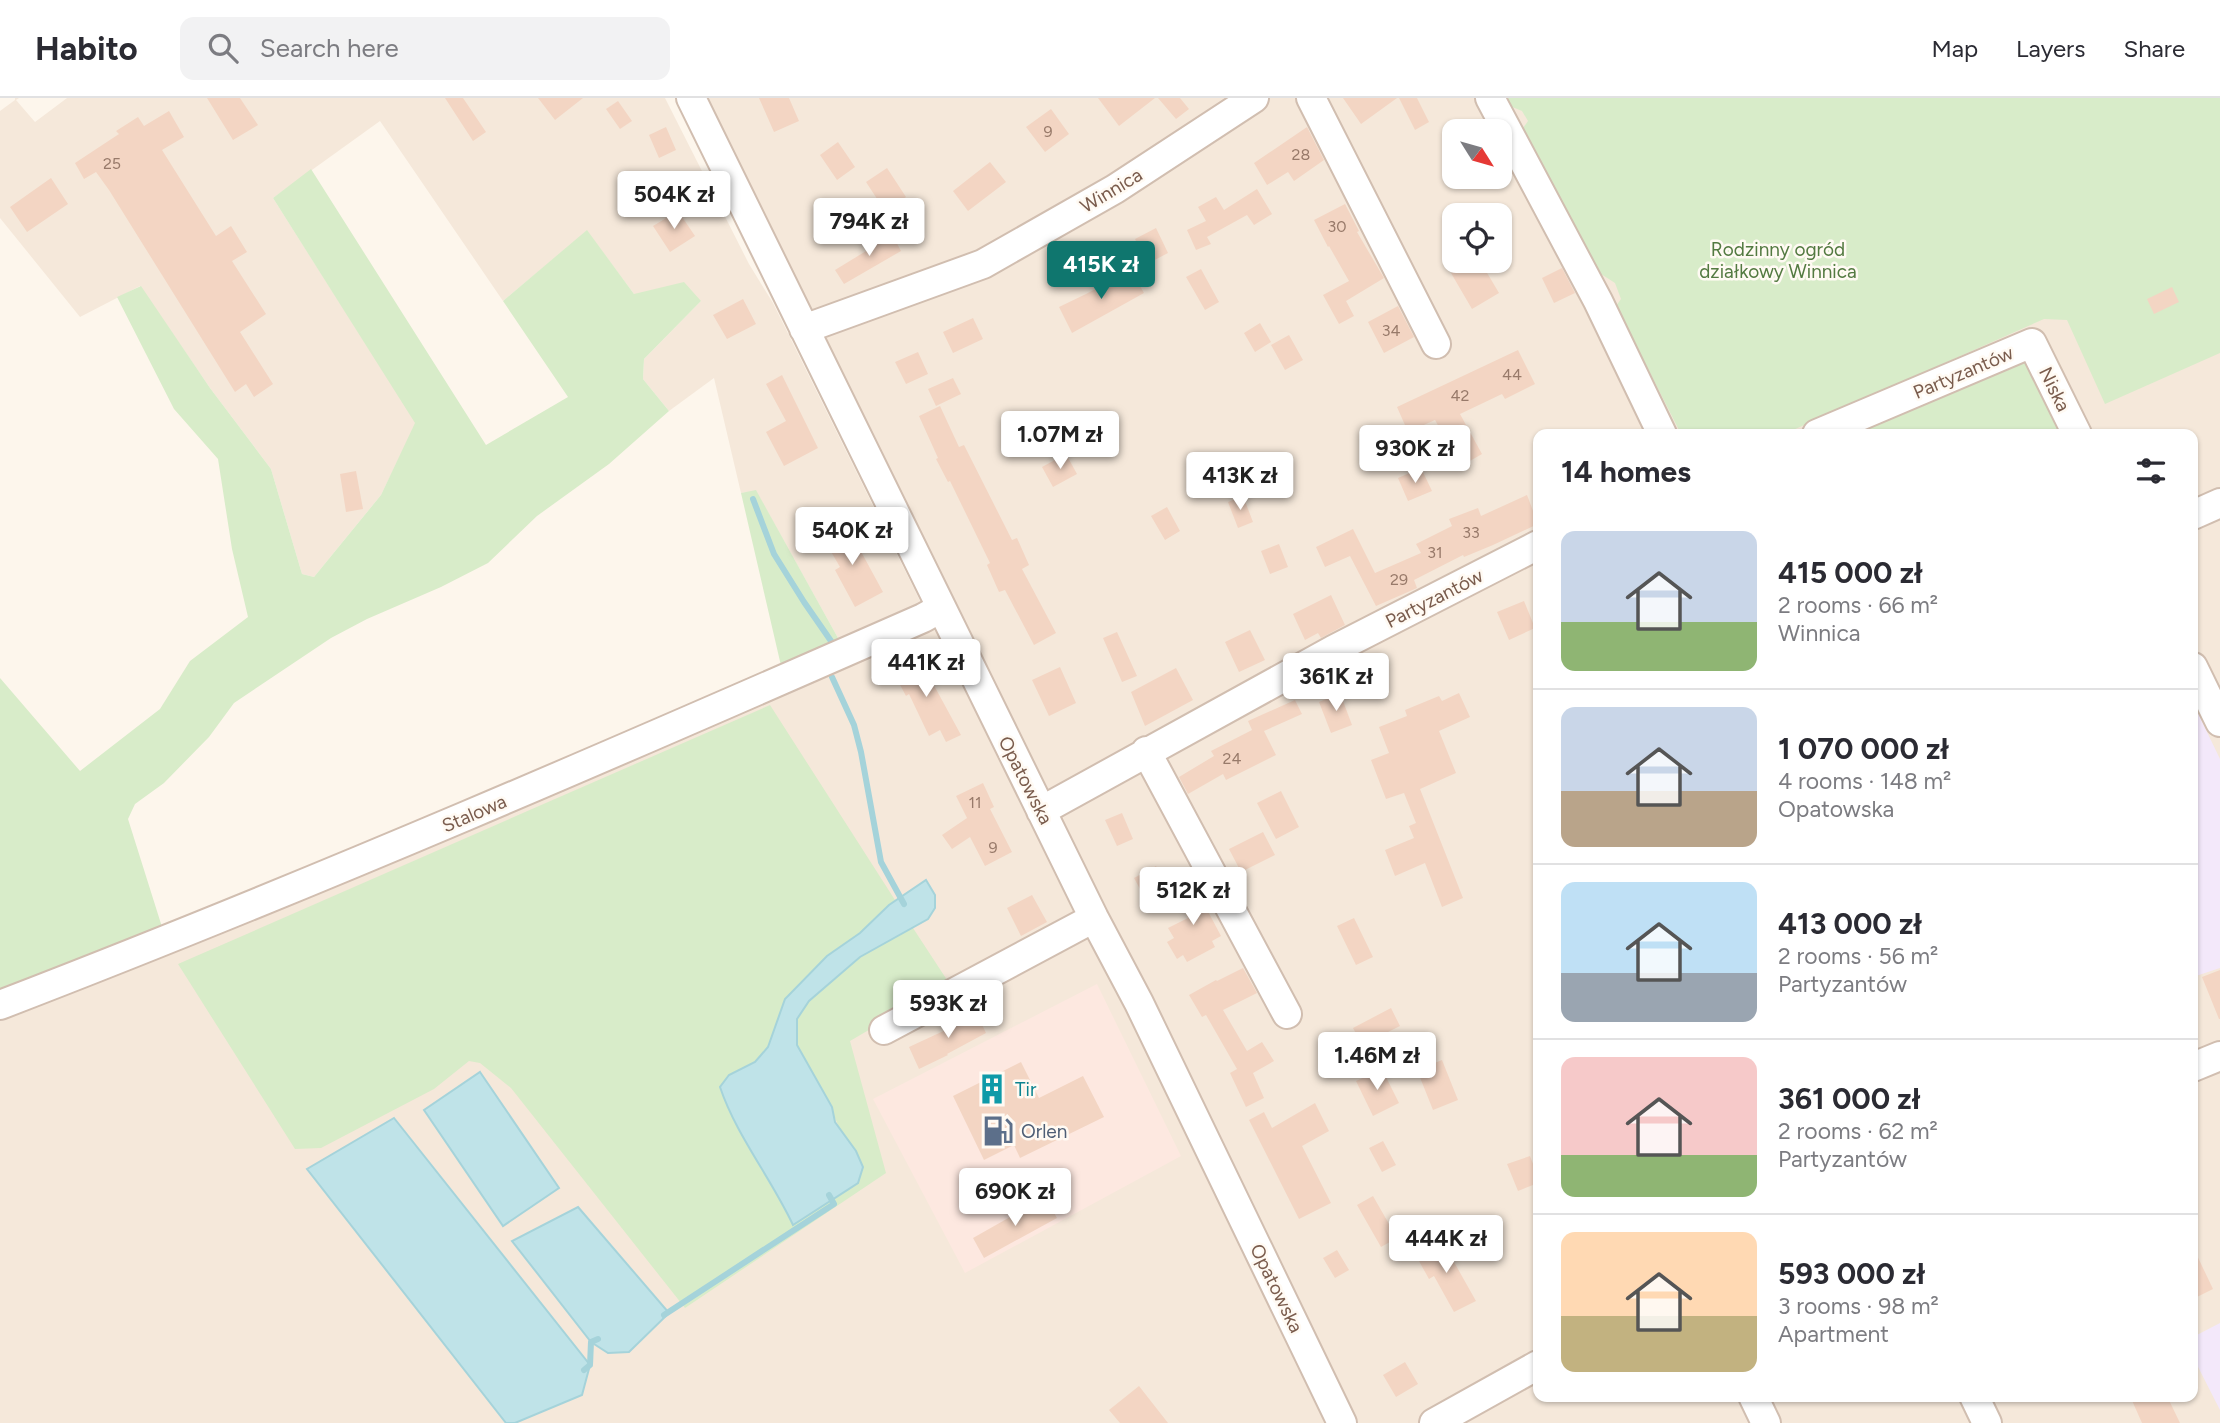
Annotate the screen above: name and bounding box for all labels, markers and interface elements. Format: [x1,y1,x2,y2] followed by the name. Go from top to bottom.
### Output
[180,17,670,80] search box
[35,29,138,68] text: Habito
[204,29,242,67] icon: search
[260,32,399,64] text: Search here
[1931,34,1978,63] text: Map
[2016,34,2085,63] text: Layers
[2123,34,2185,63] text: Share
[1442,119,1512,189] north arrow
[1442,119,1512,273] map controls
[1043,122,1053,141] house number: 9
[1292,145,1310,164] house number: 28
[103,154,121,173] house number: 25
[1076,163,1146,218] street label: Winnica
[609,172,739,231] pin: 504K zł
[633,180,715,208] text: 504K zł
[804,198,934,258] pin: 794K zł
[1442,203,1512,273] button: locate
[829,207,909,235] text: 794K zł
[1328,217,1346,236] house number: 30
[1699,238,1857,283] park label: Rodzinny ogród działkowy Winnica
[1036,242,1166,301] pin: 415K zł
[1063,250,1139,278] text: 415K zł
[1382,321,1400,340] house number: 34
[1910,341,2017,404] street label: Partyzantów
[2034,363,2075,415] street label: Niska
[1502,365,1522,384] house number: 44
[1451,386,1469,405] house number: 42
[988,412,1132,471] pin: 1.07M zł
[1017,420,1103,448] text: 1.07M zł
[1350,426,1480,485] pin: 930K zł
[1375,434,1455,462] text: 930K zł
[1175,452,1305,512] pin: 413K zł
[2132,452,2170,490] icon: filters
[1561,453,1691,490] text: 14 homes
[1202,461,1278,489] text: 413K zł
[787,508,917,567] pin: 540K zł
[811,516,893,544] text: 540K zł
[1462,523,1480,542] house number: 33
[1427,543,1443,562] house number: 31
[1778,554,1923,591] text: 415 000 zł
[1617,559,1701,643] icon: home
[1382,564,1487,633] street label: Partyzantów
[1390,570,1408,589] house number: 29
[1778,591,1938,619] text: 2 rooms · 66 m²
[1778,619,1861,647] text: Winnica
[861,640,991,699] pin: 441K zł
[887,648,965,676] text: 441K zł
[1271,654,1401,713] pin: 361K zł
[1299,662,1373,690] text: 361K zł
[1778,730,1949,767] text: 1 070 000 zł
[994,732,1058,828] street label: Opatowska
[1617,735,1701,819] icon: home
[1223,749,1241,768] house number: 24
[1778,767,1951,795] text: 4 rooms · 148 m²
[438,790,510,837] street label: Stalowa
[968,793,982,812] house number: 11
[1778,795,1894,823] text: Opatowska
[988,838,998,857] house number: 9
[1128,868,1258,927] pin: 512K zł
[1156,876,1230,904] text: 512K zł
[1778,905,1922,942] text: 413 000 zł
[1617,910,1701,994] icon: home
[1778,942,1938,970] text: 2 rooms · 56 m²
[1778,970,1907,998] text: Partyzantów
[883,981,1013,1040] pin: 593K zł
[909,989,987,1017] text: 593K zł
[1305,1032,1449,1092] pin: 1.46M zł
[1334,1041,1420,1069] text: 1.46M zł
[975,1072,1009,1106] building icon: Tir
[1015,1078,1037,1101] place label: Tir
[1778,1080,1920,1117] text: 361 000 zł
[1617,1085,1701,1169] icon: home
[981,1114,1015,1148] fuel station icon: Orlen
[1778,1117,1938,1145] text: 2 rooms · 62 m²
[1021,1120,1067,1143] place label: Orlen
[1778,1145,1907,1173] text: Partyzantów
[950,1168,1080,1228] pin: 690K zł
[975,1177,1055,1205] text: 690K zł
[1381,1216,1511,1275] pin: 444K zł
[1405,1224,1487,1252] text: 444K zł
[1245,1240,1308,1336] street label: Opatowska
[1778,1255,1925,1292] text: 593 000 zł
[1617,1260,1701,1344] icon: home
[1778,1292,1939,1320] text: 3 rooms · 98 m²
[1778,1320,1889,1348] text: Apartment

